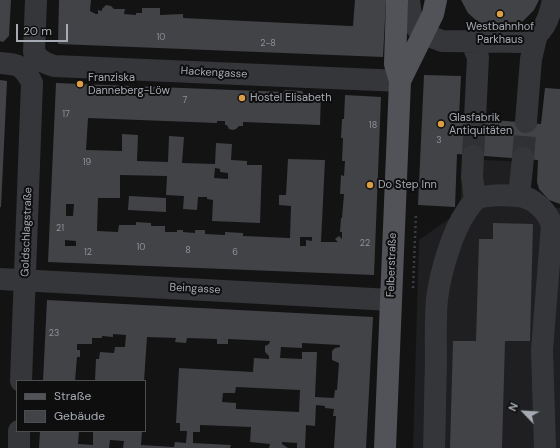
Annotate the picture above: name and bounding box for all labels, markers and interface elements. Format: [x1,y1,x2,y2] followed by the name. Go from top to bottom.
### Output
[495,9,505,19] marker: Westbahnhof Parkhaus
[18,16,70,42] scale bar
[466,20,534,46] place label: Westbahnhof Parkhaus
[23,23,52,39] text: 20 m
[157,33,165,43] house number: 10
[260,39,276,49] house number: 2-8
[180,65,248,81] street label: Hackengasse
[88,71,170,97] place label: Franziska Danneberg-Löw
[75,79,85,89] marker: Franziska Danneberg-Löw
[250,91,331,105] place label: Hostel Elisabeth
[237,93,247,103] marker: Hostel Elisabeth
[183,96,187,106] house number: 7
[62,110,70,120] house number: 17
[449,111,512,137] place label: Glasfabrik Antiquitäten
[436,119,446,129] marker: Glasfabrik Antiquitäten
[369,121,377,131] house number: 18
[436,136,442,146] house number: 3
[83,158,91,168] house number: 19
[378,178,437,192] place label: Do Step Inn
[365,180,375,190] marker: Do Step Inn
[19,187,35,277] street label: Goldschlagstraße
[56,224,64,234] house number: 21
[384,233,400,297] street label: Felberstraße
[360,239,370,249] house number: 22
[137,243,145,253] house number: 10
[185,246,191,256] house number: 8
[84,248,92,258] house number: 12
[232,248,238,258] house number: 6
[169,281,221,297] street label: Beingasse
[49,329,59,339] house number: 23
[16,380,146,432] legend
[54,388,91,404] text: Straße
[504,392,544,432] north arrow
[505,400,521,414] text: N
[54,408,105,424] text: Gebäude

